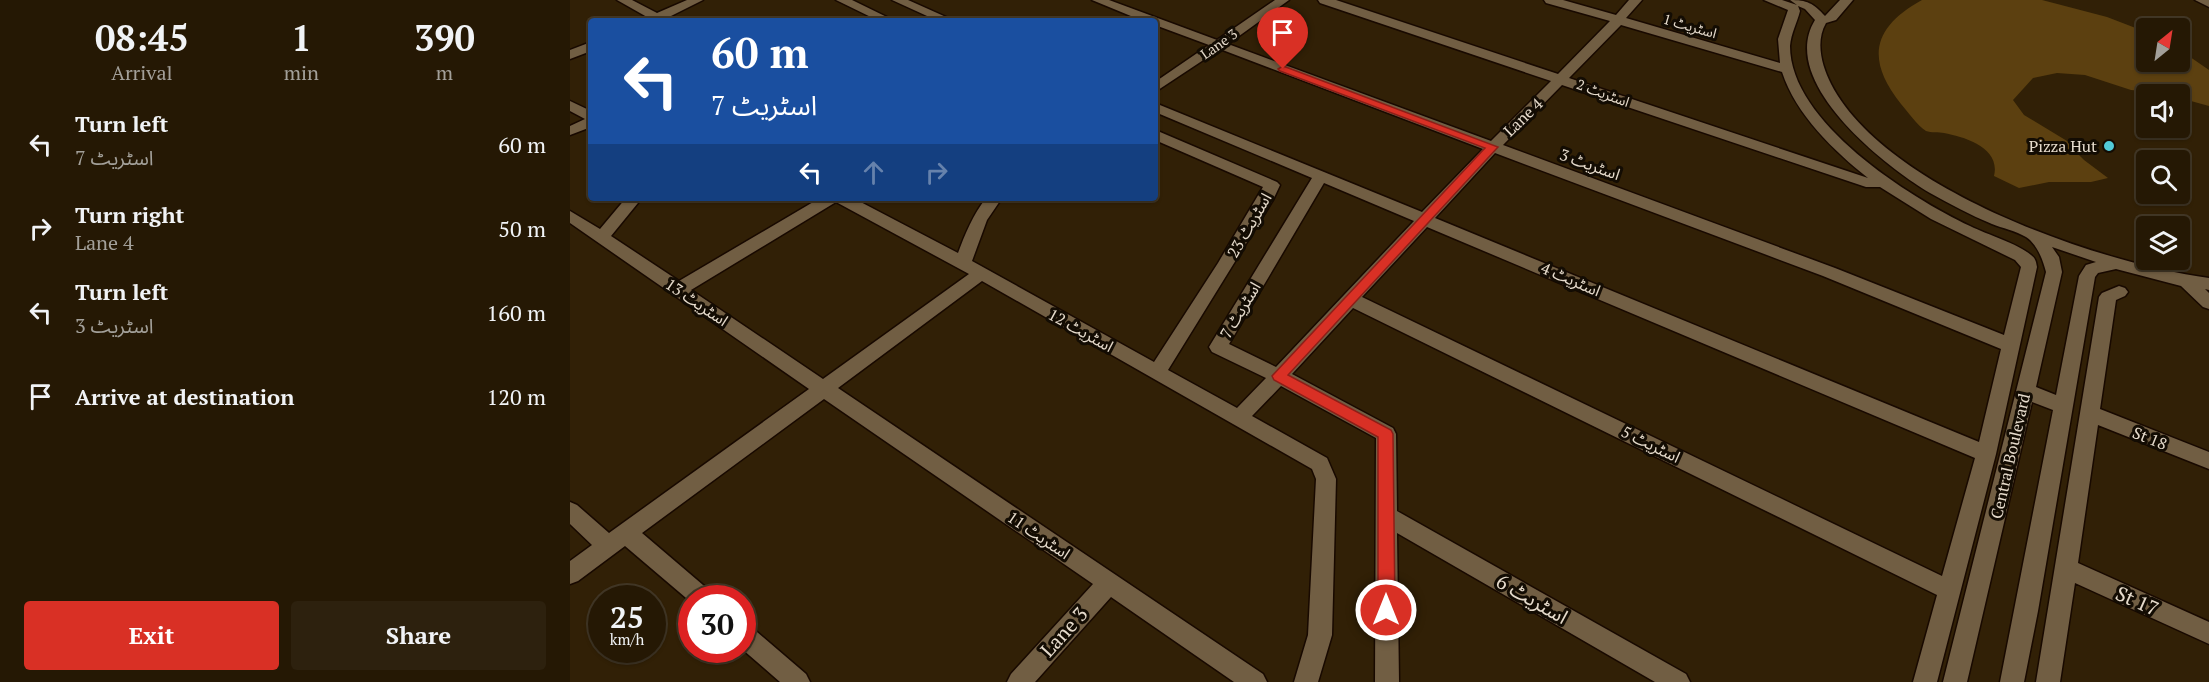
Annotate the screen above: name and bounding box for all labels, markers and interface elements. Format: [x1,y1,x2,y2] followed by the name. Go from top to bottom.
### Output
[1257,7,1308,69] pin
[1661,9,1719,42] street label: اسٹریٹ 1
[95,14,189,61] text: 08:45
[291,14,312,61] text: 1
[414,14,475,61] text: 390
[1266,16,1299,49] icon: arrive
[2136,18,2190,72] north arrow
[2136,18,2190,270] map controls
[711,24,809,80] text: 60 m
[1196,24,1241,63] street label: Lane 3
[612,42,690,120] icon: left
[111,59,173,86] text: Arrival
[284,59,319,86] text: min
[436,59,453,86] text: m
[1574,74,1632,111] street label: اسٹریٹ 2
[2136,84,2190,138] button: sound
[711,87,817,123] text: اسٹریٹ 7
[1499,92,1548,141] street label: Lane 4
[75,109,168,138] text: Turn left
[24,128,57,161] icon: left
[498,130,546,159] text: 60 m
[2029,135,2097,157] place label: Pizza Hut
[2102,139,2116,153] marker: Pizza Hut
[1557,143,1623,185] street label: اسٹریٹ 3
[75,144,154,171] text: اسٹریٹ 7
[2136,150,2190,204] button: search
[794,156,827,189] icon: left
[857,156,890,189] icon: ahead
[920,156,953,189] icon: right
[1222,189,1276,261] street label: اسٹریٹ 23
[75,200,184,229] text: Turn right
[24,212,57,245] icon: right
[498,214,546,243] text: 50 m
[2136,216,2190,270] button: layers
[75,229,134,256] text: Lane 4
[1538,257,1604,301] street label: اسٹریٹ 4
[661,273,733,331] street label: اسٹریٹ 13
[75,277,168,306] text: Turn left
[1214,277,1266,343] street label: اسٹریٹ 7
[24,296,57,329] icon: left
[486,298,546,327] text: 160 m
[1044,303,1118,357] street label: اسٹریٹ 12
[75,312,154,339] text: اسٹریٹ 3
[24,380,57,413] icon: arrive
[75,382,294,411] text: Arrive at destination
[486,382,546,411] text: 120 m
[1985,391,2035,521] street label: Central Boulevard
[1618,420,1684,468] street label: اسٹریٹ 5
[2129,421,2171,455] street label: St 18
[1003,506,1075,564] street label: اسٹریٹ 11
[1491,567,1573,630] street label: اسٹریٹ 6
[1354,578,1418,642] position arrow
[2111,579,2163,622] street label: St 17
[678,585,756,663] speed limit sign: 30
[610,597,644,637] text: 25
[24,601,279,670] button: Exit
[291,601,546,670] button: Share
[1034,601,1093,662] street label: Lane 3
[610,629,644,649] text: km/h

